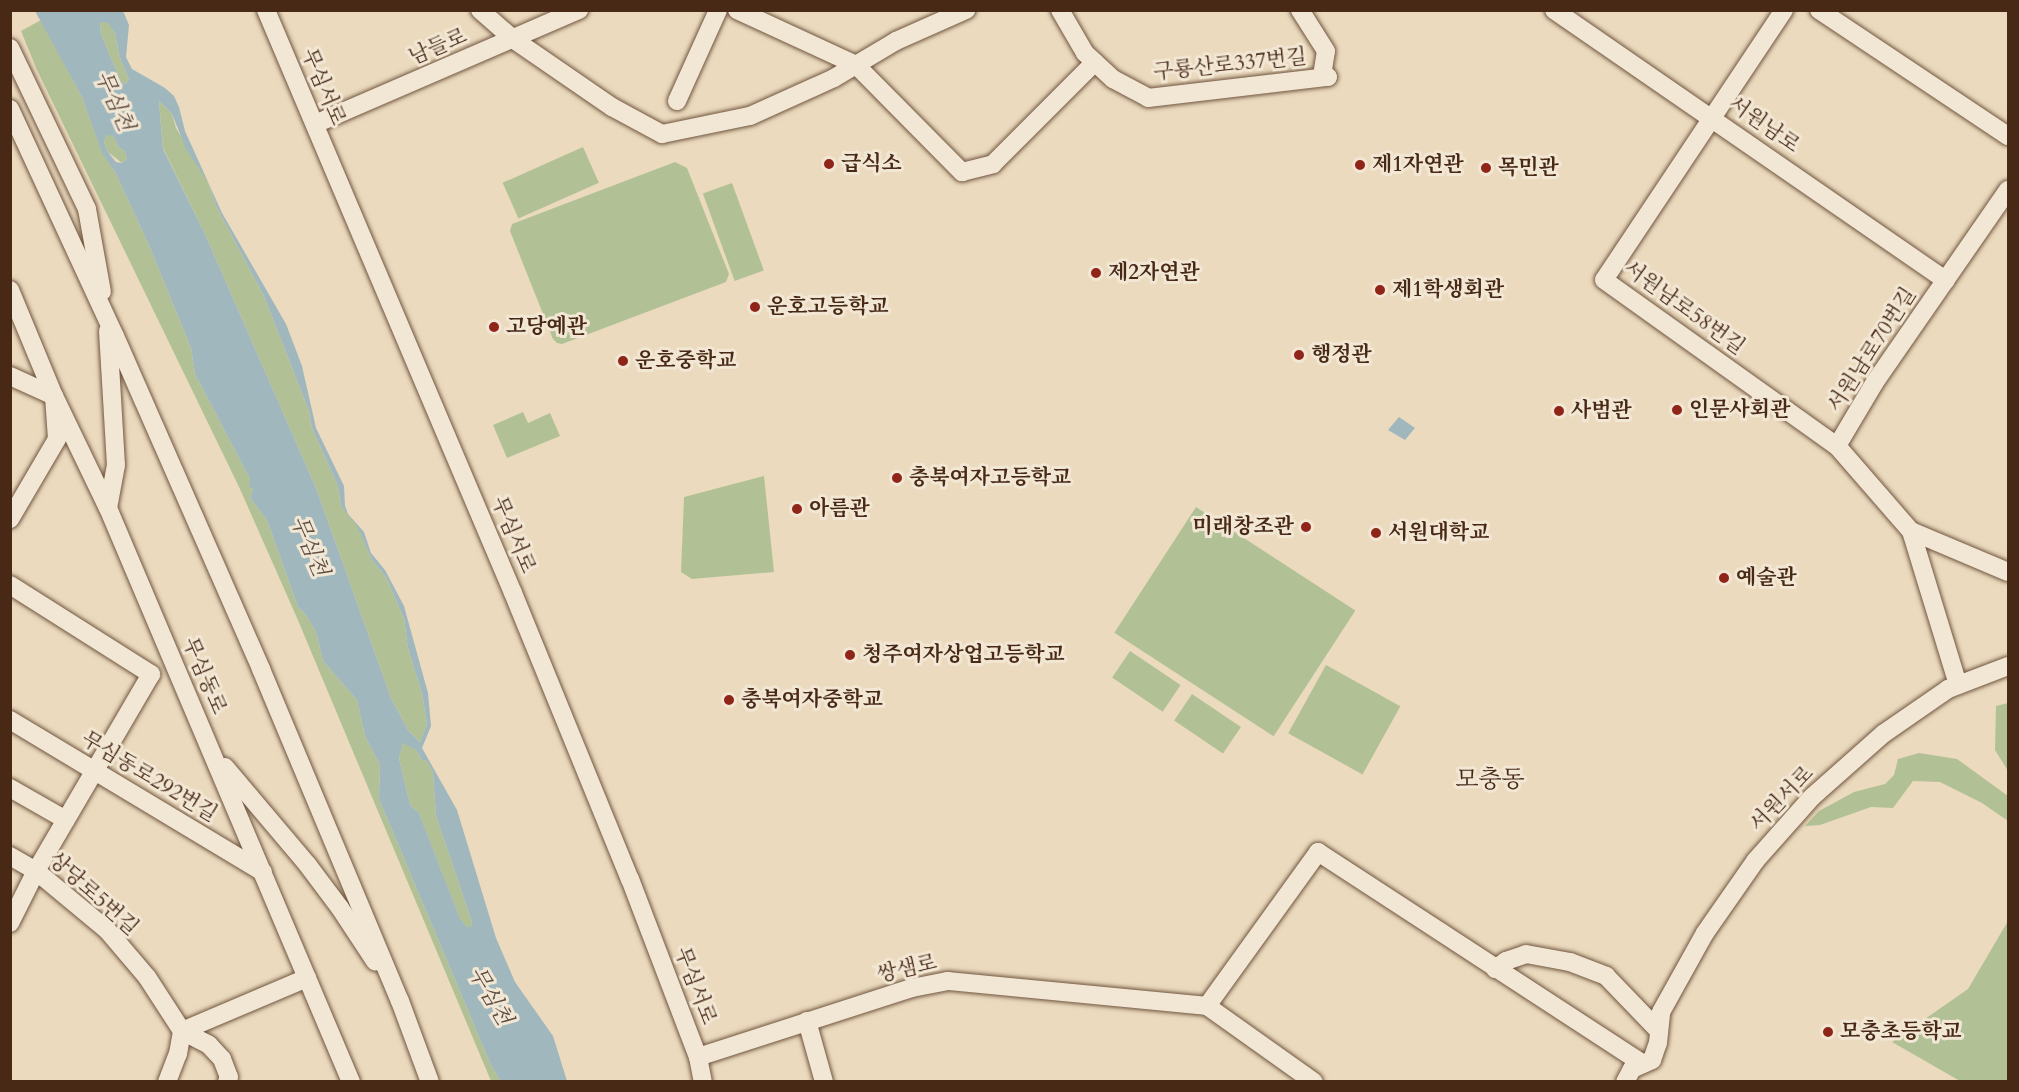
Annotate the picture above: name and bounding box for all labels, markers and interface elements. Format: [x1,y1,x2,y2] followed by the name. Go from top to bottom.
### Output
[405,24,471,70] street label: 남들로
[1152,44,1308,86] street label: 구룡산로337번길
[296,45,350,129] street label: 무심서로
[89,67,139,135] water label: 무심천
[1724,91,1804,159] street label: 서원남로
[841,151,902,177] place label: 급식소
[1372,152,1464,178] place label: 제1자연관
[1498,155,1559,181] place label: 목민관
[822,157,836,171] marker: 급식소
[1353,158,1367,172] marker: 제1자연관
[1479,161,1493,175] marker: 목민관
[1619,256,1749,360] street label: 서원남로58번길
[1108,260,1200,286] place label: 제2자연관
[1089,266,1103,280] marker: 제2자연관
[1392,277,1504,303] place label: 제1학생회관
[1373,283,1387,297] marker: 제1학생회관
[1822,283,1922,417] street label: 서원남로70번길
[767,294,889,320] place label: 운호고등학교
[748,300,762,314] marker: 운호고등학교
[506,314,587,340] place label: 고당예관
[487,320,501,334] marker: 고당예관
[1311,342,1372,368] place label: 행정관
[635,348,736,374] place label: 운호중학교
[1292,348,1306,362] marker: 행정관
[616,354,630,368] marker: 운호중학교
[1689,397,1790,423] place label: 인문사회관
[1571,398,1632,424] place label: 사범관
[1670,403,1684,417] marker: 인문사회관
[1552,404,1566,418] marker: 사범관
[909,465,1071,491] place label: 충북여자고등학교
[890,471,904,485] marker: 충북여자고등학교
[486,493,540,577] street label: 무심서로
[809,496,870,522] place label: 아름관
[790,502,804,516] marker: 아름관
[284,511,334,581] water label: 무심천
[1193,514,1294,540] place label: 미래창조관
[1299,520,1313,534] marker: 미래창조관
[1388,520,1489,546] place label: 서원대학교
[1369,526,1383,540] marker: 서원대학교
[1736,565,1797,591] place label: 예술관
[1717,571,1731,585] marker: 예술관
[177,634,231,718] street label: 무심동로
[862,642,1065,668] place label: 청주여자상업고등학교
[843,648,857,662] marker: 청주여자상업고등학교
[741,687,883,713] place label: 충북여자중학교
[722,693,736,707] marker: 충북여자중학교
[77,727,221,827] street label: 무심동로292번길
[1745,761,1819,837] street label: 서원서로
[1455,766,1525,794] district label: 모충동
[43,847,143,941] street label: 상당로5번길
[669,944,721,1028] street label: 무심서로
[875,950,939,988] street label: 쌍샘로
[463,962,517,1030] water label: 무심천
[1840,1019,1962,1045] place label: 모충초등학교
[1821,1025,1835,1039] marker: 모충초등학교

